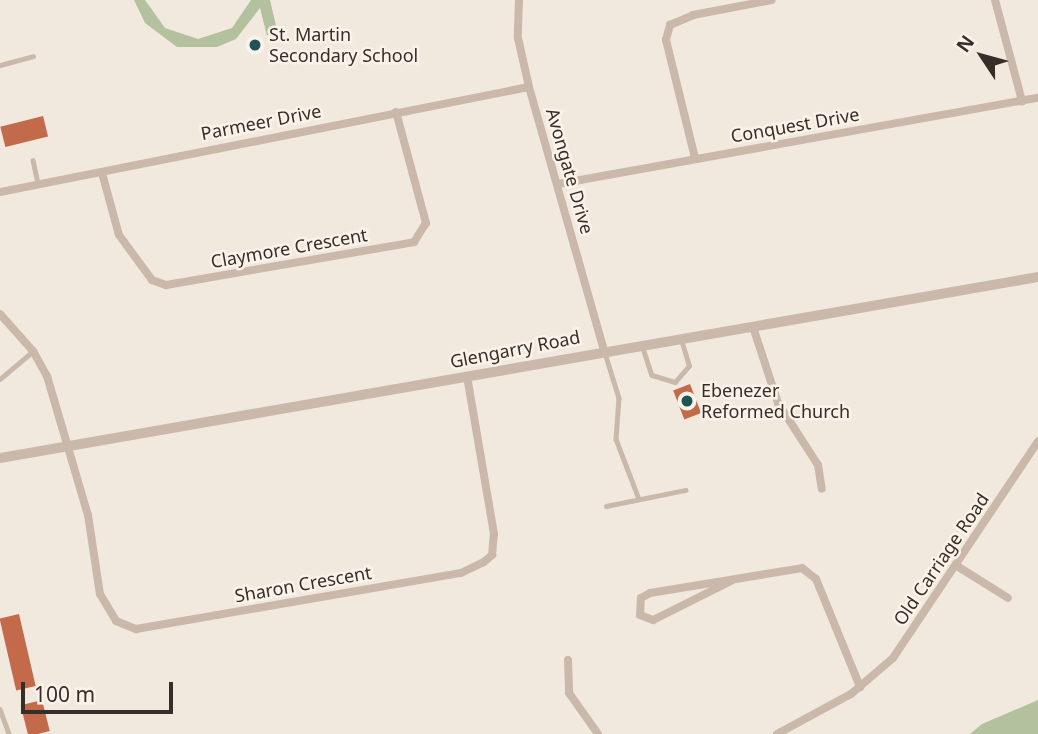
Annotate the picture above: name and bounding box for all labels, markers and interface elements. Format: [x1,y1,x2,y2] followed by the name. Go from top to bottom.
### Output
[947,21,1017,91] north arrow
[269,24,418,66] place label: St. Martin Secondary School
[950,30,980,58] text: N
[247,37,263,53] marker: St. Martin Secondary School
[199,100,323,144] street label: Parmeer Drive
[729,103,861,147] street label: Conquest Drive
[542,106,598,236] street label: Avongate Drive
[209,224,369,272] street label: Claymore Crescent
[448,326,582,372] street label: Glengarry Road
[701,380,850,422] place label: Ebenezer Reformed Church
[679,393,695,409] marker: Ebenezer Reformed Church
[889,489,993,629] street label: Old Carriage Road
[233,561,373,607] street label: Sharon Crescent
[24,668,177,712] scale bar
[34,680,95,708] text: 100 m

